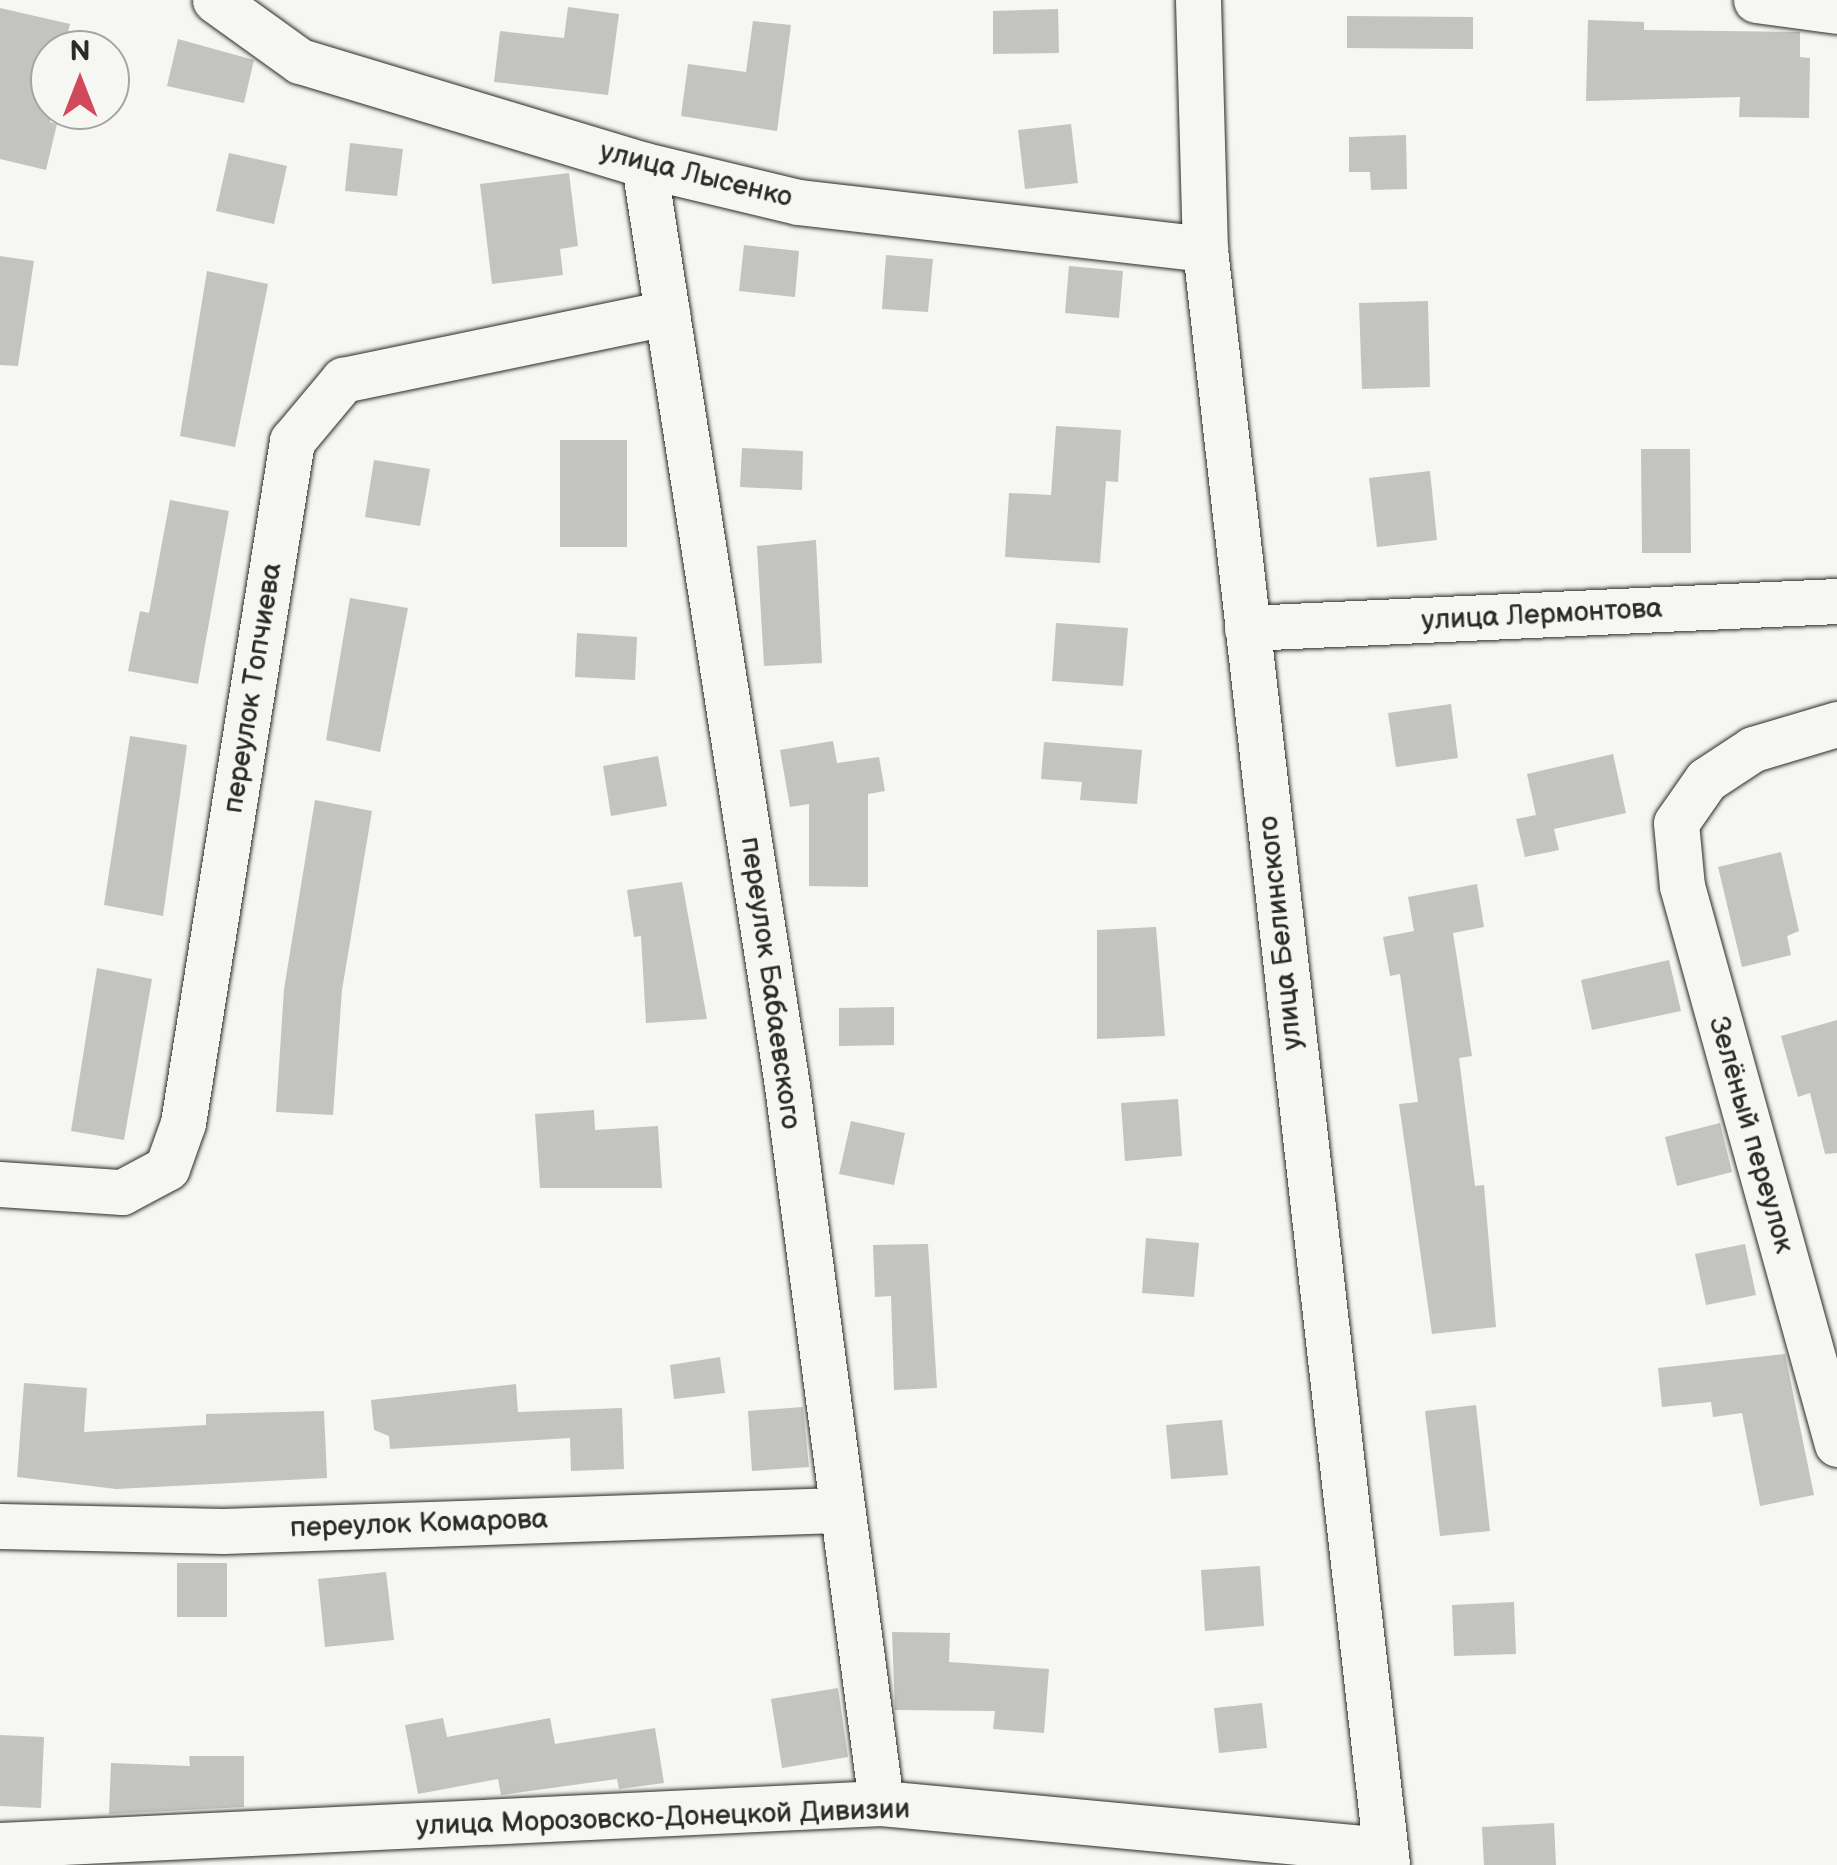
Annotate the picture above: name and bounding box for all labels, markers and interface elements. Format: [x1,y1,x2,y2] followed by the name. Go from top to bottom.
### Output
[30,30,130,130] north arrow
[69,35,91,68] text: N
[596,135,796,215] street label: улица Лысенко
[217,560,289,816] street label: переулок Топчиева
[1421,592,1663,638] street label: улица Лермонтова
[1252,814,1310,1052] street label: улица Белинского
[733,835,807,1131] street label: переулок Бабаевского
[1701,1013,1801,1257] street label: Зелёный переулок
[289,1503,549,1545] street label: переулок Комарова
[415,1793,911,1843] street label: улица Морозовско-Донецкой Дивизии

